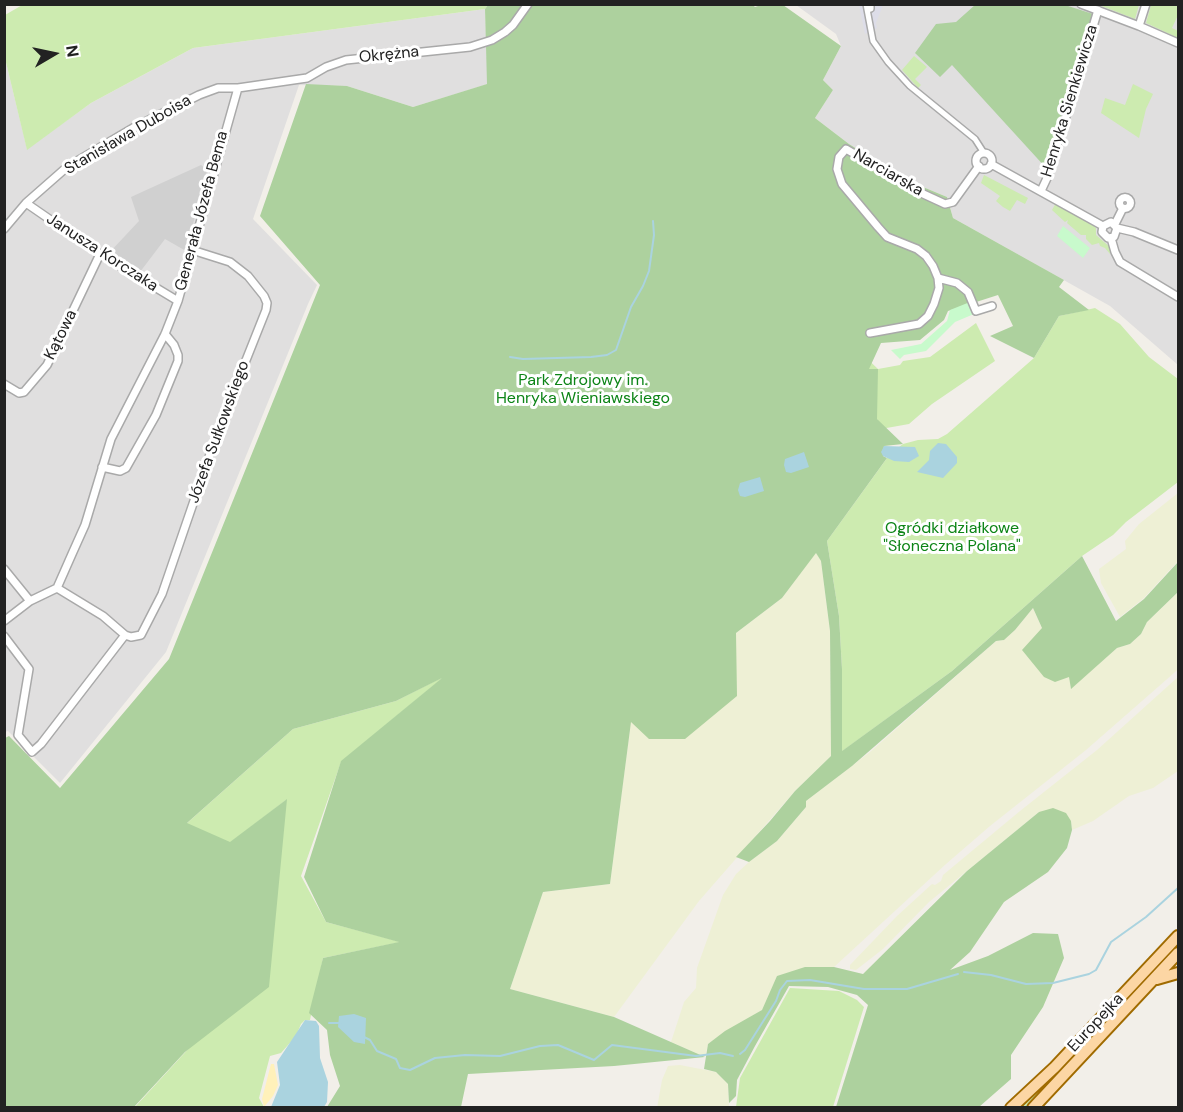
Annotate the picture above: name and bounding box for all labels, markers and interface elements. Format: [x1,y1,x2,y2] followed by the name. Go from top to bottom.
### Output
[1038,23,1102,179] street label: Henryka Sienkiewicza
[24,24,84,84] north arrow
[358,42,420,68] street label: Okrężna
[61,44,84,59] text: N
[61,91,195,179] street label: Stanisława Duboisa
[171,129,233,293] street label: Generała Józefa Bema
[850,145,926,201] street label: Narciarska
[43,210,161,296] street label: Janusza Korczaka
[41,307,81,363] street label: Kątowa
[184,358,254,506] street label: Józefa Sułkowskiego
[496,371,670,409] park label: Park Zdrojowy im. Henryka Wieniawskiego
[883,519,1021,557] park label: Ogródki działkowe "Słoneczna Polana"
[1064,990,1128,1056] street label: Europejka

